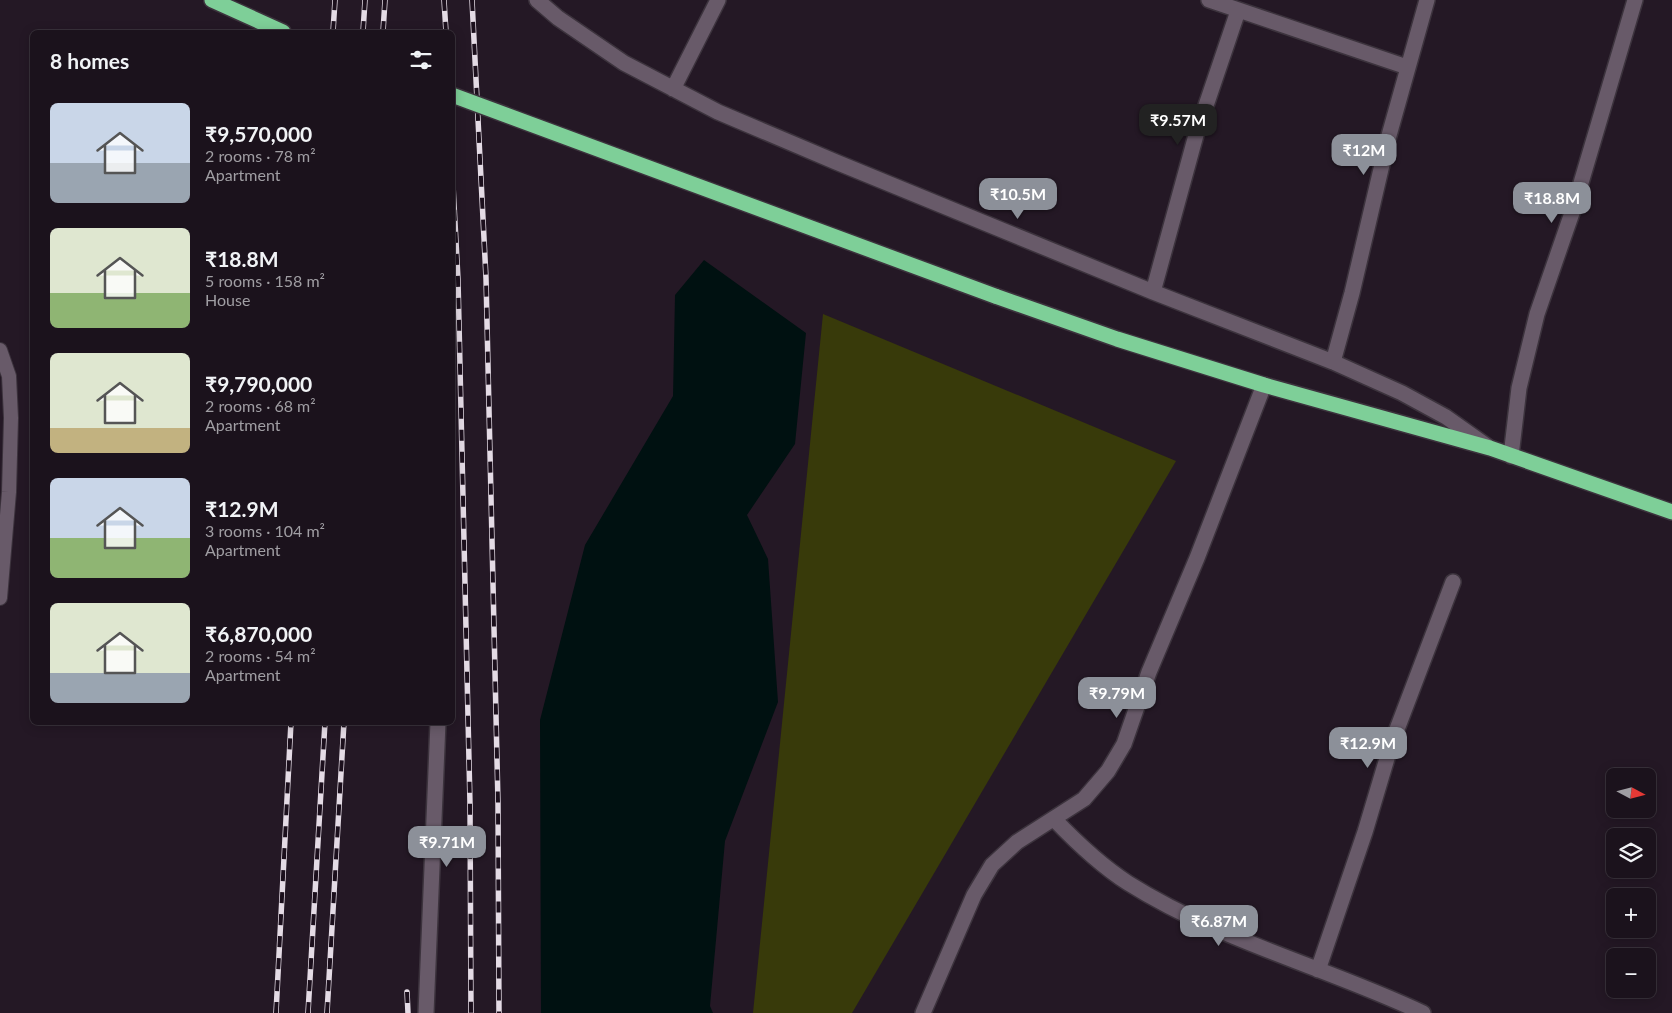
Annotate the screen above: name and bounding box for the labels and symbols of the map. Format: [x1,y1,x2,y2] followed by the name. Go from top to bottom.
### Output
[1137,104,1219,146] pin: ₹9.57M
[1334,134,1394,176] pin: ₹12M
[977,178,1059,220] pin: ₹10.5M
[1511,182,1593,224] pin: ₹18.8M
[1076,676,1158,719] pin: ₹9.79M
[1327,726,1409,769] pin: ₹12.9M
[1606,768,1656,818] north arrow
[406,826,488,868] pin: ₹9.71M
[1178,904,1260,947] pin: ₹6.87M

